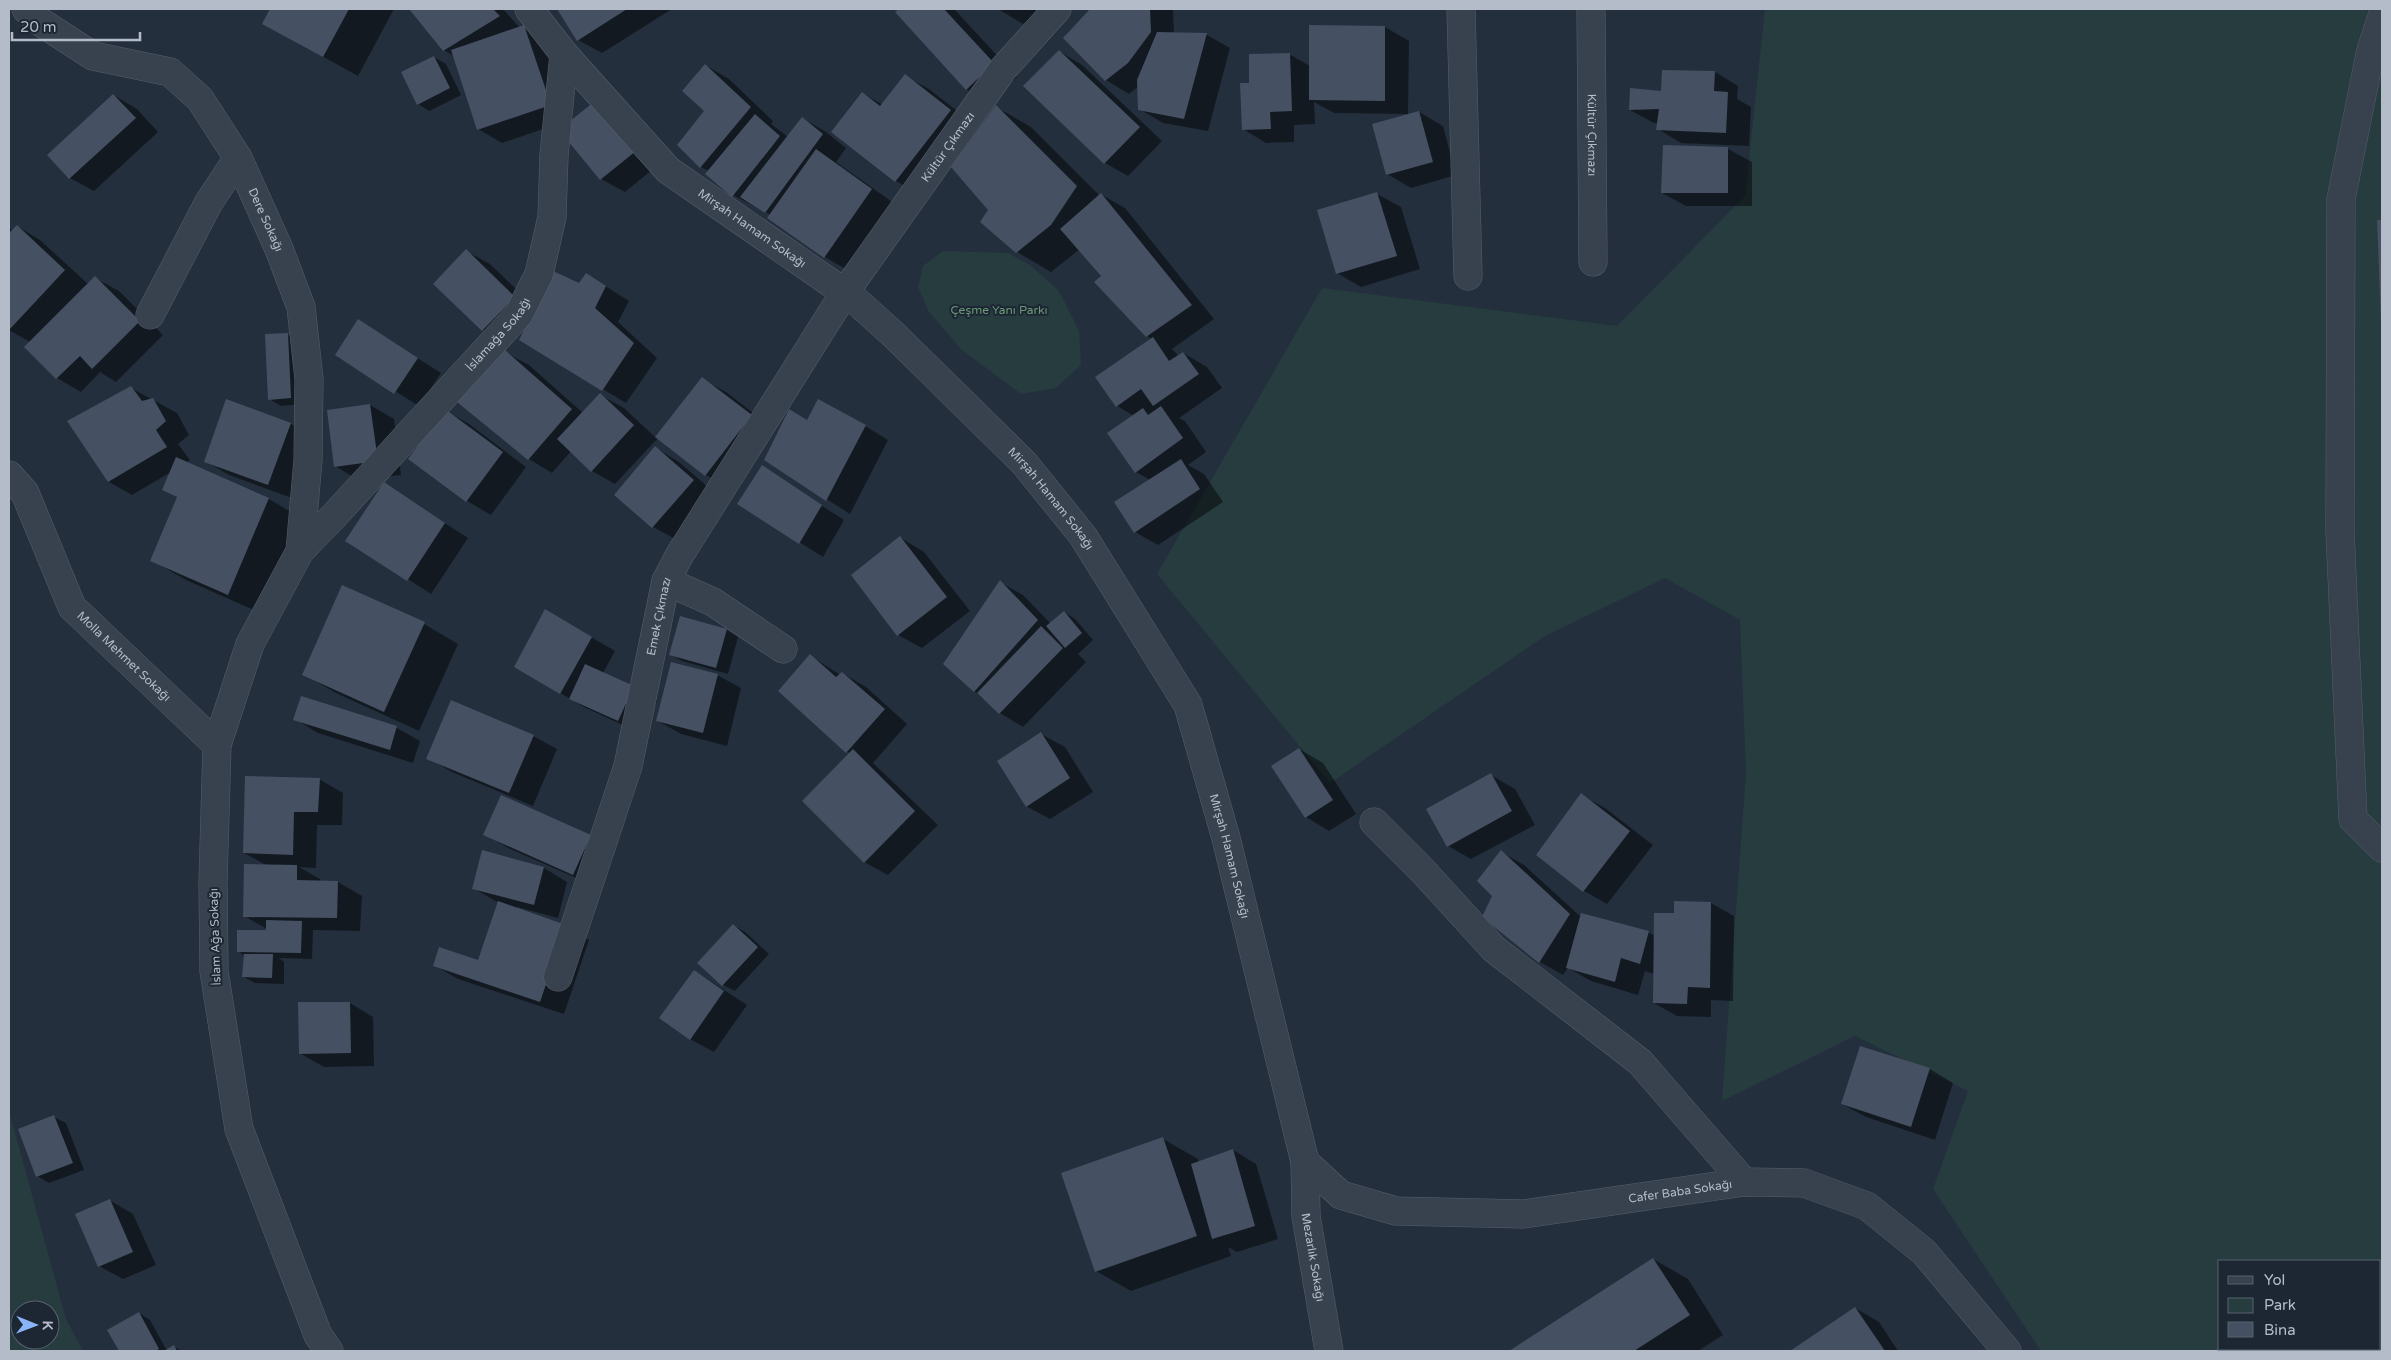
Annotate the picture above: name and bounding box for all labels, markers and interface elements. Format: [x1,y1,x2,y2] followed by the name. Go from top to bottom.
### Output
[12,10,140,42] scale bar
[20,18,57,36] text: 20 m
[1585,94,1599,176] street label: Kültür Çıkmazı
[918,109,977,185] street label: Kültür Çıkmazı
[245,186,286,254] street label: Dere Sokağı
[695,186,809,271] street label: Mirşah Hamam Sokağı
[463,295,533,374] street label: İslamağa Sokağı
[950,303,1048,317] park label: Çeşme Yanı Parkı
[1005,444,1097,552] street label: Mirşah Hamam Sokağı
[644,575,674,657] street label: Emek Çıkmazı
[74,608,174,704] street label: Molla Mehmet Sokağı
[1207,792,1252,920] street label: Mirşah Hamam Sokağı
[206,888,224,986] street label: İslam Ağa Sokağı
[1627,1177,1733,1206] street label: Cafer Baba Sokağı
[1299,1212,1327,1303] street label: Mezarlık Sokağı
[2218,1260,2381,1350] legend
[2264,1271,2285,1289] text: Yol
[2264,1296,2296,1314] text: Park
[10,1300,60,1350] north arrow
[39,1320,56,1331] text: K
[2264,1321,2296,1339] text: Bina

